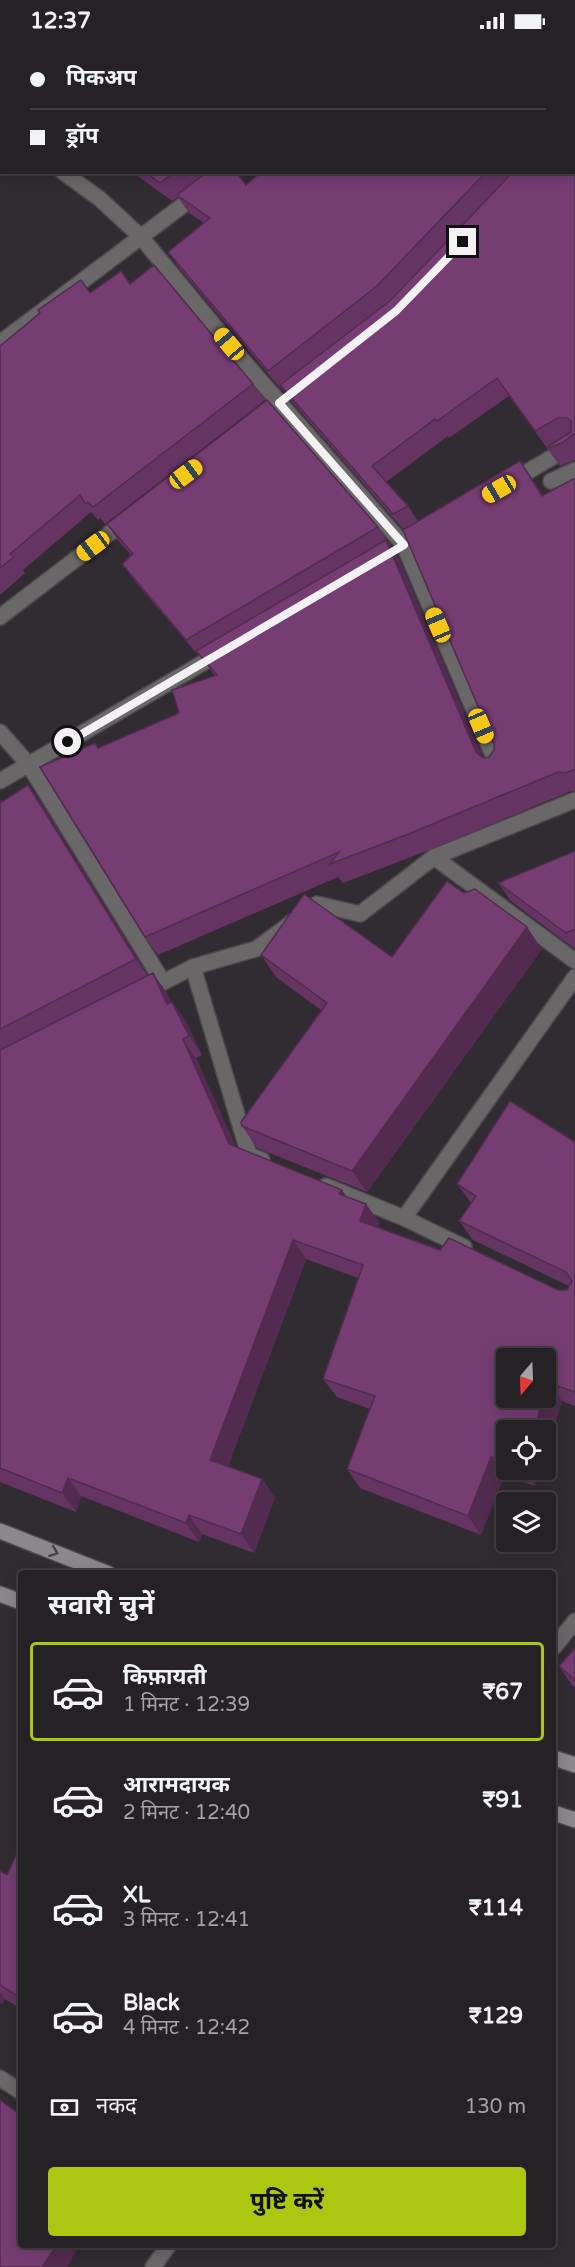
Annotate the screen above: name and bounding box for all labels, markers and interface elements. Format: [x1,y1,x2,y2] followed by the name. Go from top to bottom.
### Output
[30,8,91,34] text: 12:37
[66,65,137,91] text: पिकअप
[66,123,99,149] text: ड्रॉप
[449,228,476,255] route end
[211,324,247,364] car
[166,456,206,492] car
[479,472,519,506] car
[73,528,113,564] car
[423,605,453,645] car
[466,706,496,746] car
[54,728,81,755] route start
[496,1348,556,1408] north arrow
[496,1348,556,1552] map controls
[496,1420,556,1480] button: locate
[496,1492,556,1552] button: layers
[49,1545,59,1558] one-way arrow
[48,1589,154,1622] text: सवारी चुनें
[123,1664,207,1690] text: किफ़ायती
[51,1665,105,1719] icon: car
[482,1679,523,1705] text: ₹67
[123,1693,250,1717] text: 1 मिनट · 12:39
[123,1772,230,1798] text: आरामदायक
[51,1773,105,1827] icon: car
[482,1787,523,1813] text: ₹91
[123,1801,250,1825] text: 2 मिनट · 12:40
[51,1881,105,1935] icon: car
[123,1882,150,1908] text: XL
[469,1895,523,1921] text: ₹114
[123,1908,250,1932] text: 3 मिनट · 12:41
[51,1989,105,2043] icon: car
[123,1990,180,2016] text: Black
[469,2003,523,2029] text: ₹129
[123,2016,250,2040] text: 4 मिनट · 12:42
[48,2091,81,2124] icon: cash
[96,2093,137,2119] text: नकद
[465,2095,526,2119] text: 130 m
[48,2167,526,2236] button: पुष्टि करें

